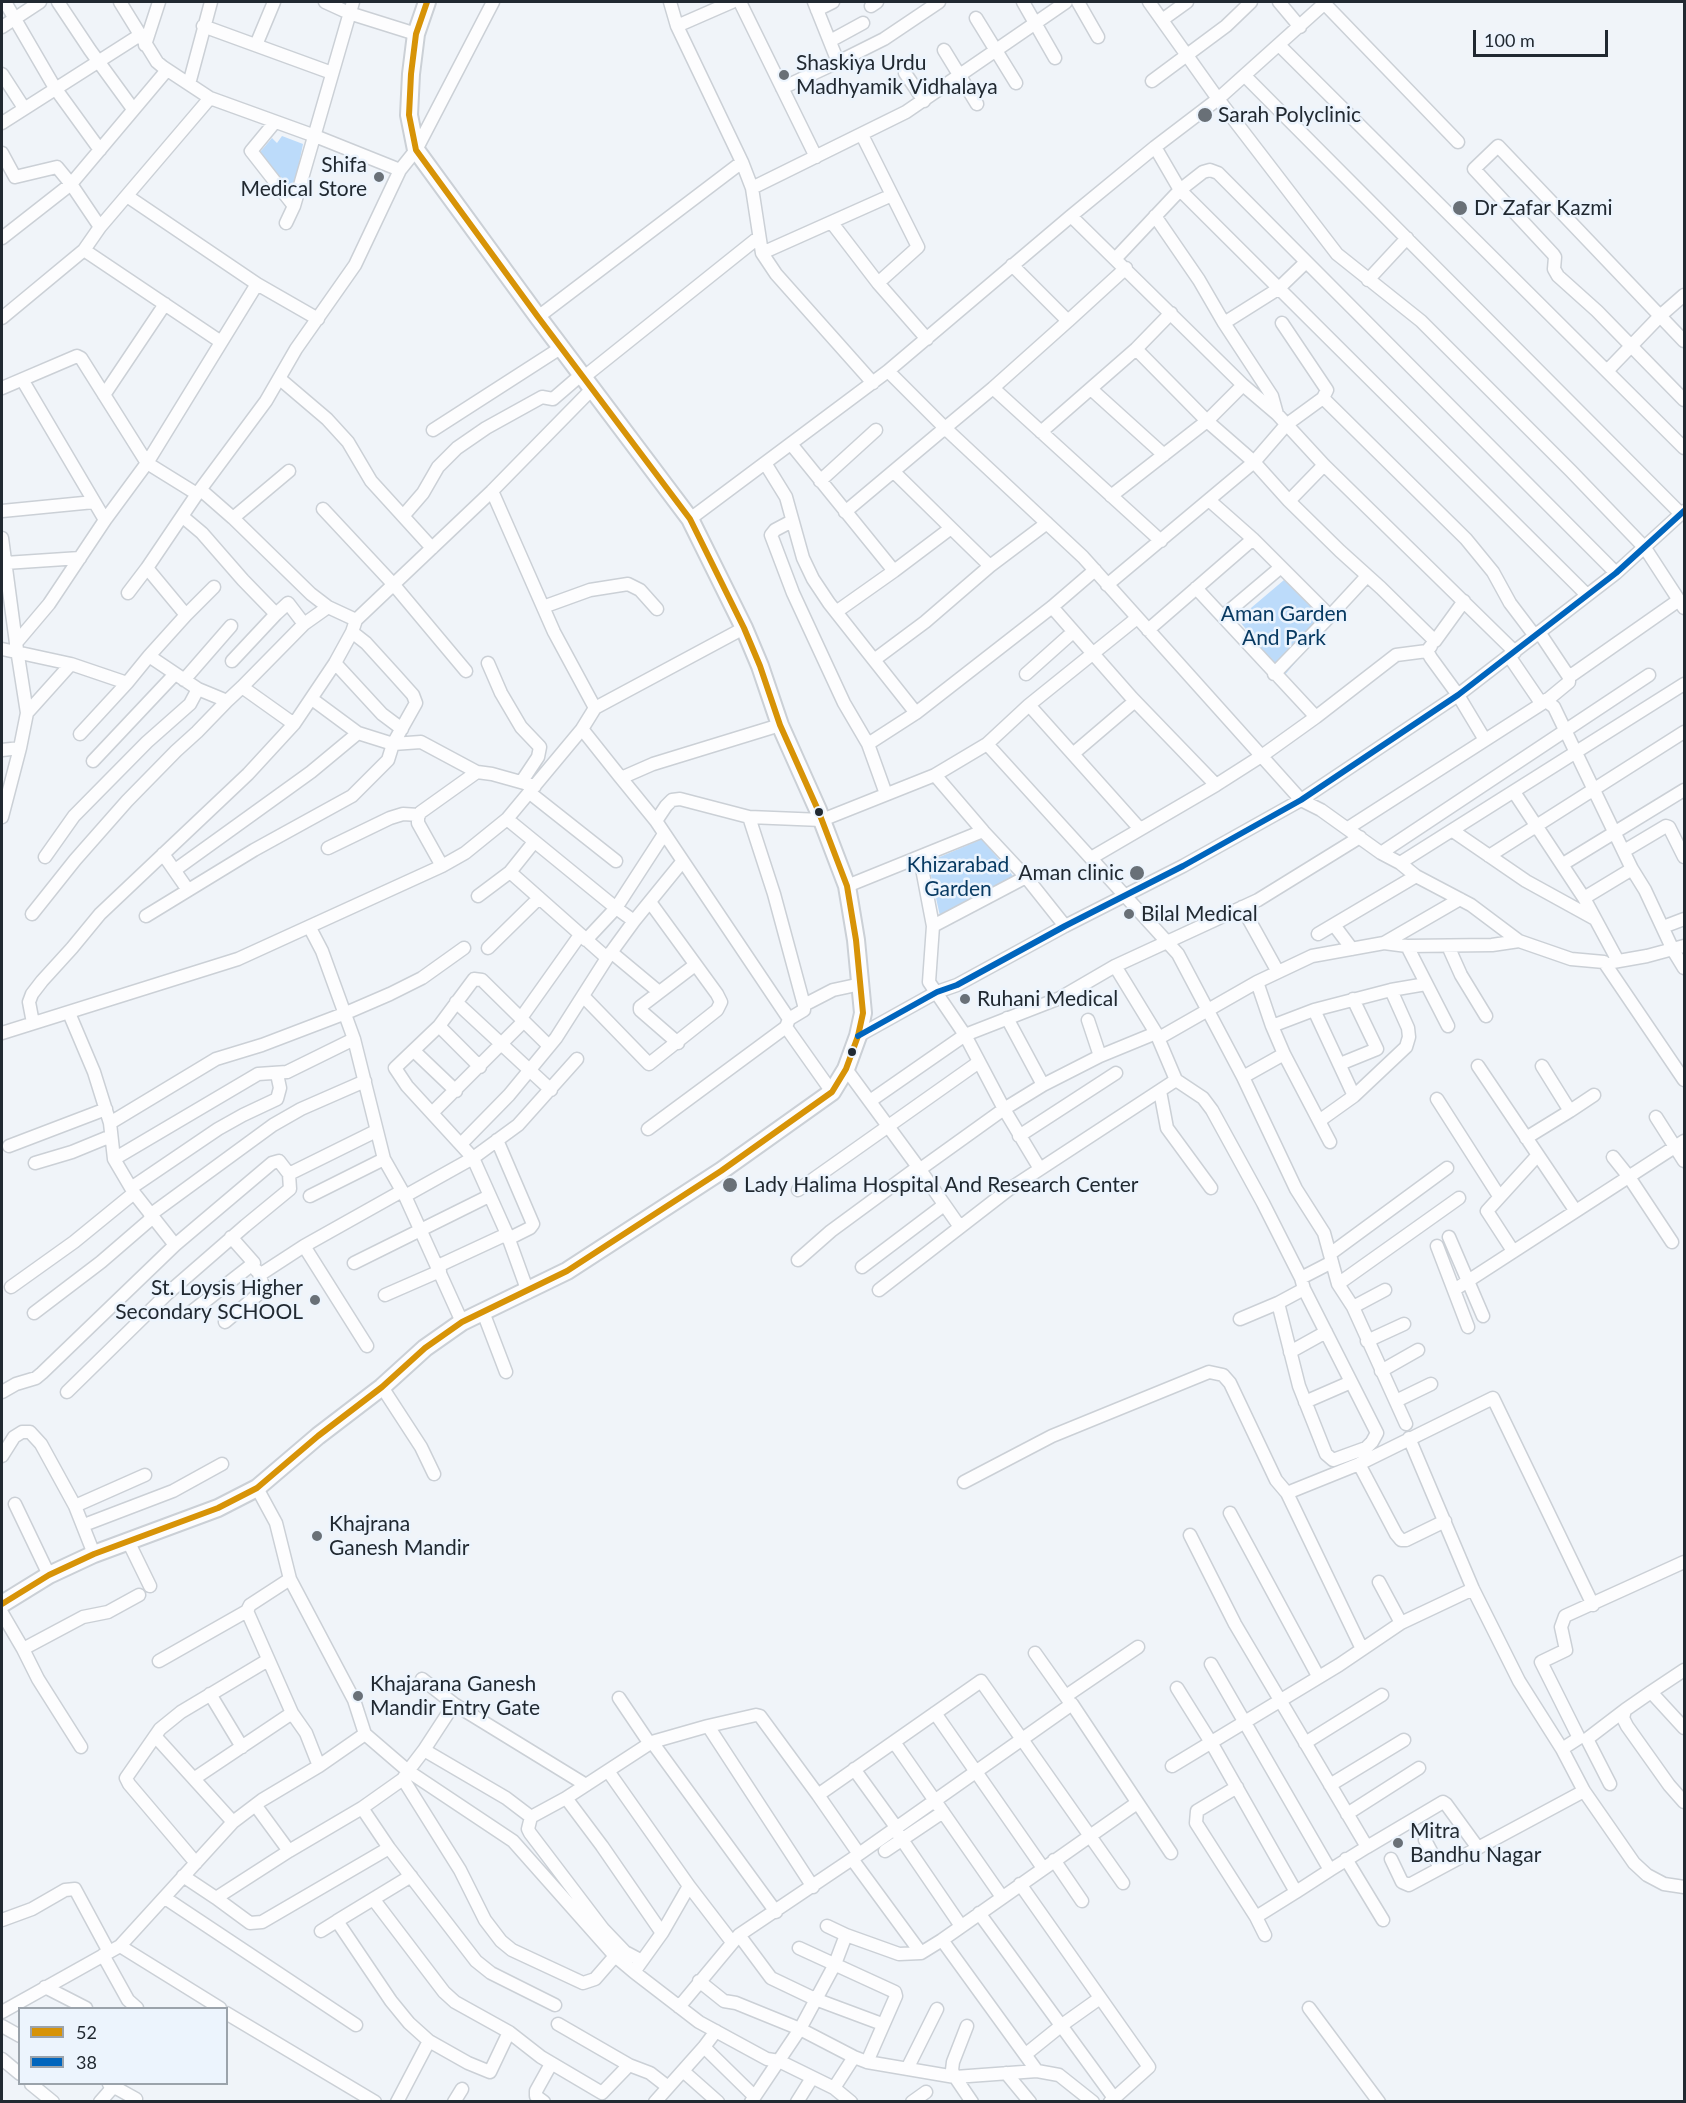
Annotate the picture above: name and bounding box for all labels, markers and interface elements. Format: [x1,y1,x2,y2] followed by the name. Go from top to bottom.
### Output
[1476,18,1611,56] scale bar
[1484,29,1535,51] text: 100 m
[796,50,998,100] place label: Shaskiya Urdu Madhyamik Vidhalaya
[777,68,791,82] marker: Shaskiya Urdu Madhyamik Vidhalaya
[1218,102,1361,128] place label: Sarah Polyclinic
[1196,106,1214,124] marker: Sarah Polyclinic
[241,152,367,202] place label: Shifa Medical Store
[372,170,386,184] marker: Shifa Medical Store
[1474,195,1612,221] place label: Dr Zafar Kazmi
[1451,199,1469,217] marker: Dr Zafar Kazmi
[1221,601,1347,651] park label: Aman Garden And Park
[813,806,825,818] unlabelled marker
[907,852,1009,902] park label: Khizarabad Garden
[1018,860,1124,886] place label: Aman clinic
[1128,864,1146,882] marker: Aman clinic
[1141,901,1258,927] place label: Bilal Medical
[1122,907,1136,921] marker: Bilal Medical
[977,986,1118,1012] place label: Ruhani Medical
[958,992,972,1006] marker: Ruhani Medical
[846,1046,858,1058] unlabelled marker
[744,1172,1138,1198] place label: Lady Halima Hospital And Research Center
[721,1176,739,1194] marker: Lady Halima Hospital And Research Center
[115,1275,303,1325] place label: St. Loysis Higher Secondary SCHOOL
[308,1293,322,1307] marker: St. Loysis Higher Secondary SCHOOL
[329,1511,469,1561] place label: Khajrana Ganesh Mandir
[310,1529,324,1543] marker: Khajrana Ganesh Mandir
[370,1671,540,1721] place label: Khajarana Ganesh Mandir Entry Gate
[351,1689,365,1703] marker: Khajarana Ganesh Mandir Entry Gate
[1410,1818,1541,1868] place label: Mitra Bandhu Nagar
[1391,1836,1405,1850] marker: Mitra Bandhu Nagar
[18,2007,228,2085] legend
[76,2021,97,2043] text: 52
[76,2051,97,2073] text: 38

